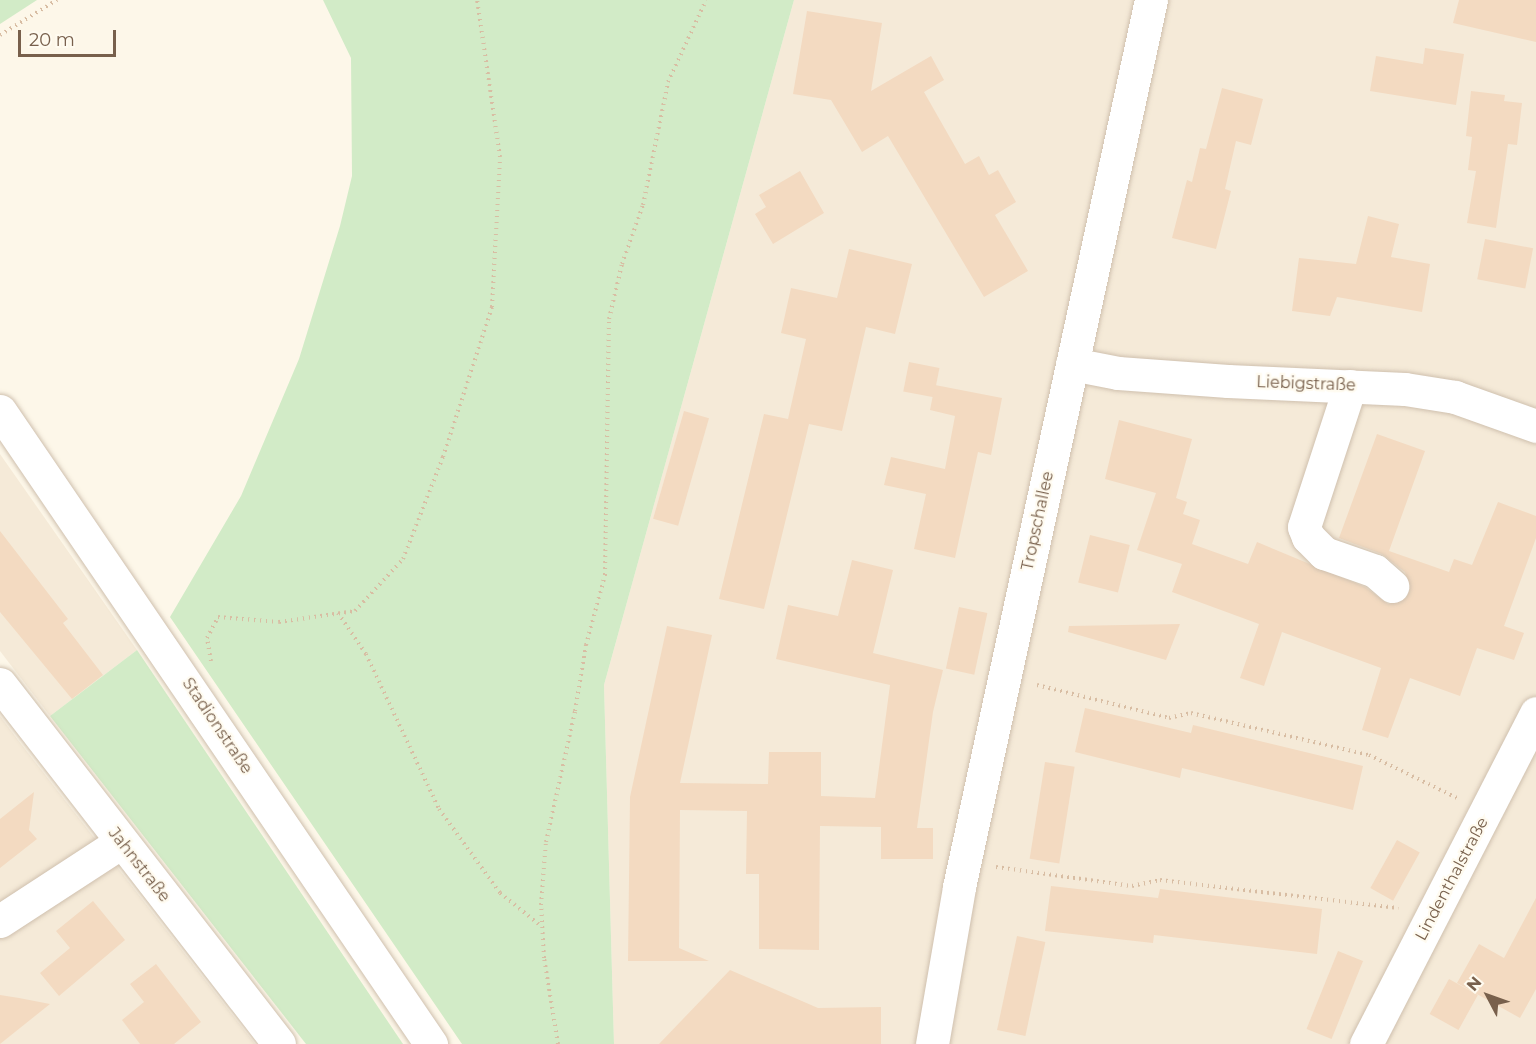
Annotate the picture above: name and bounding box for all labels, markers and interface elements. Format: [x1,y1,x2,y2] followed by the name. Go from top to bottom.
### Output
[21,18,118,56] scale bar
[29,29,75,51] text: 20 m
[1256,373,1356,395] street label: Liebigstraße
[1018,470,1058,572] street label: Tropschallee
[178,674,256,778] street label: Stadionstraße
[1411,814,1493,944] street label: Lindenthalstraße
[104,824,174,906] street label: Jahnstraße
[1458,966,1518,1026] north arrow
[1463,973,1485,995] text: N

